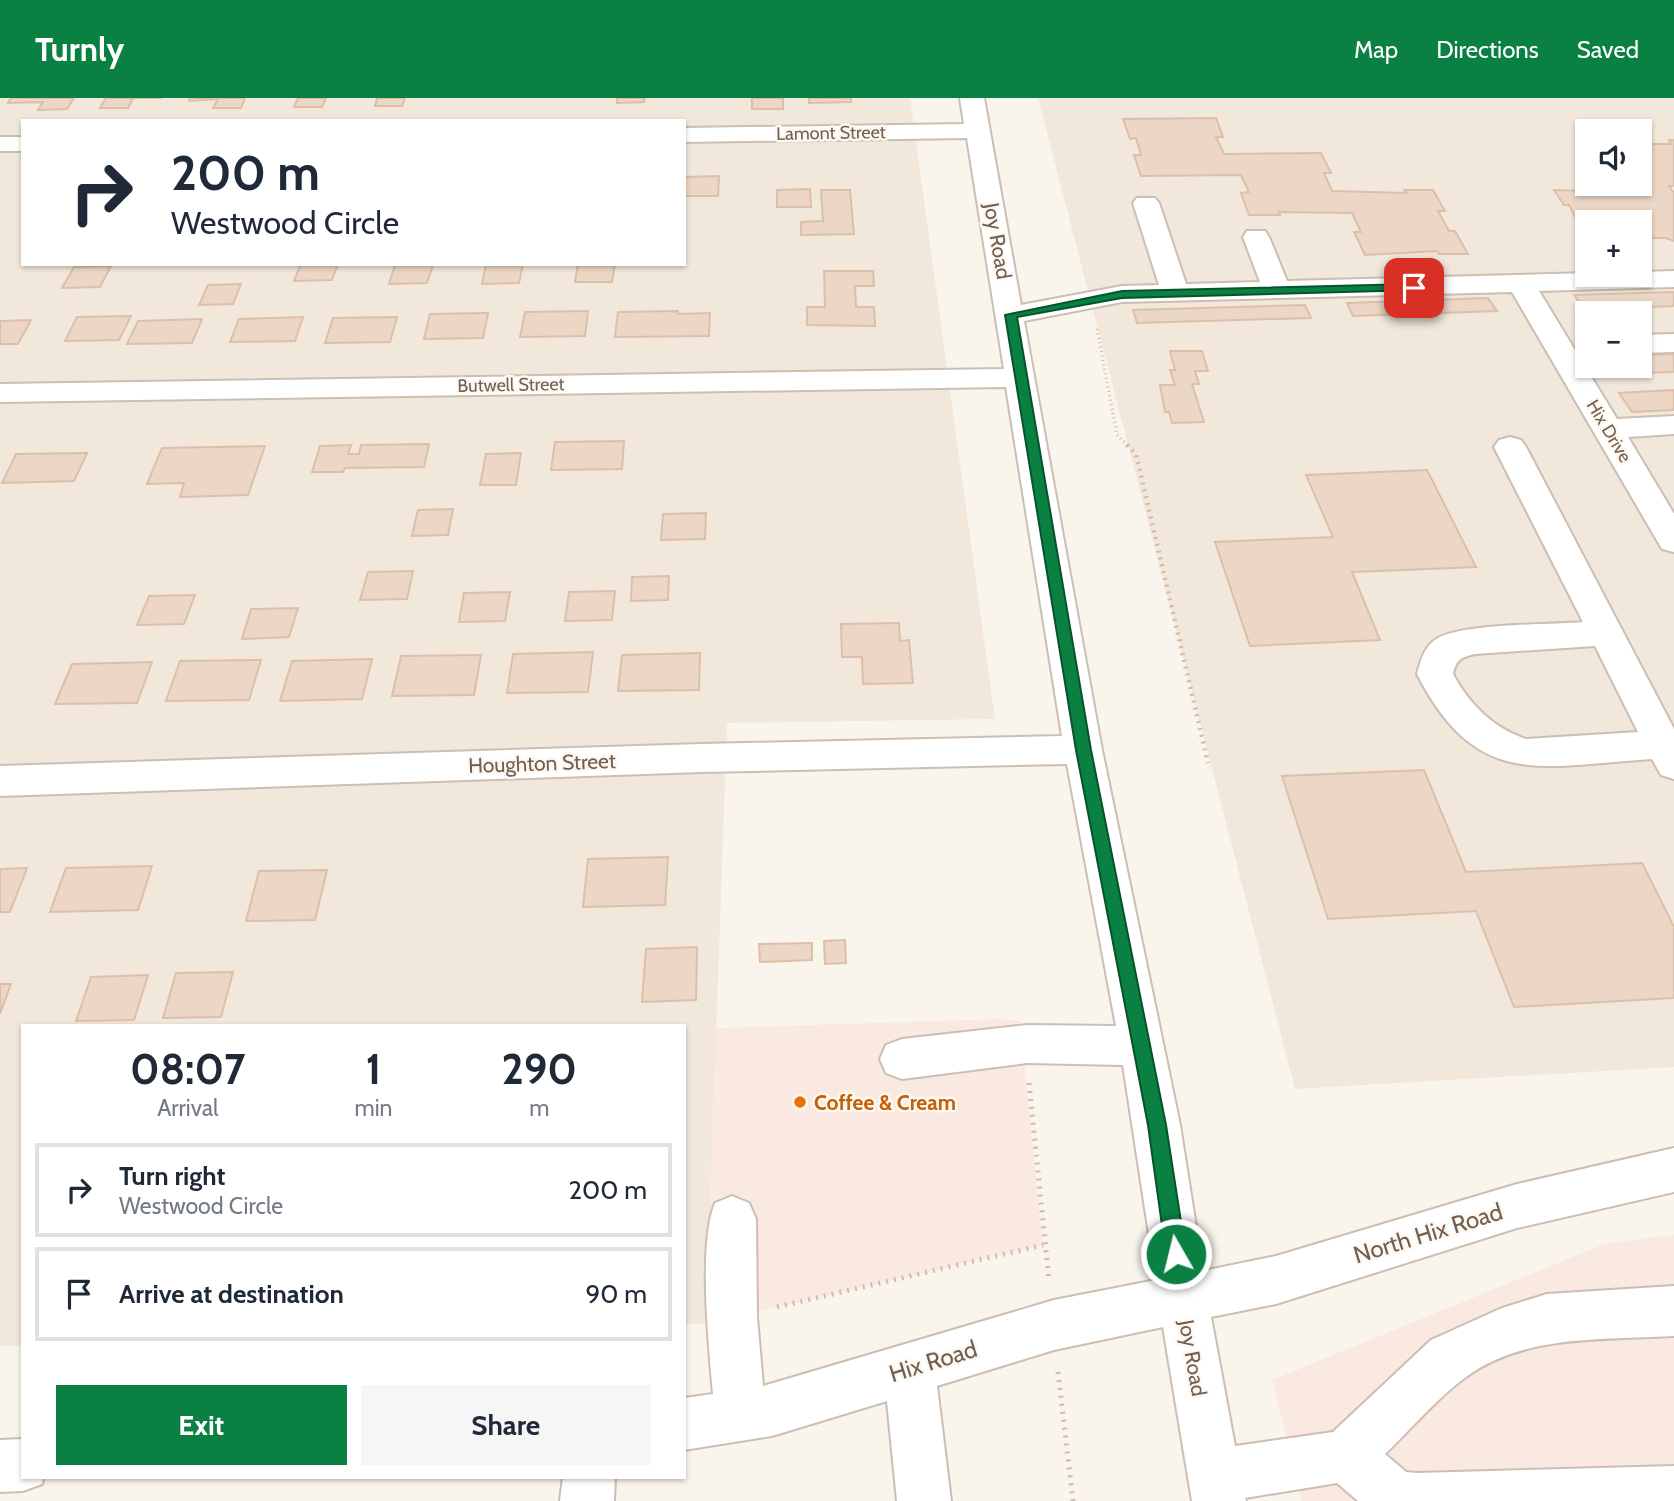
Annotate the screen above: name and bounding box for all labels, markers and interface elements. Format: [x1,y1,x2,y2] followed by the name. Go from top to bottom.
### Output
[35,29,124,69] text: Turnly
[1354,35,1398,64] text: Map
[1436,35,1539,64] text: Directions
[1577,35,1639,64] text: Saved
[1575,119,1652,378] map controls
[1575,119,1652,196] button: sound
[776,121,886,145] street label: Lamont Street
[171,143,320,202] text: 200 m
[56,147,147,238] icon: right
[979,200,1017,281] street label: Joy Road
[171,203,399,242] text: Westwood Circle
[1575,210,1652,287] button: +
[1384,258,1444,318] pin
[1395,269,1433,307] icon: arrive
[1575,301,1652,378] button: −
[457,373,565,397] street label: Butwell Street
[1582,396,1636,466] street label: Hix Drive
[468,748,616,778] street label: Houghton Street
[130,1043,245,1095] text: 08:07
[366,1043,381,1095] text: 1
[501,1043,577,1095] text: 290
[814,1090,956,1115] place label: Coffee & Cream
[157,1094,218,1122] text: Arrival
[355,1094,392,1122] text: min
[529,1094,549,1122] text: m
[792,1094,808,1110] marker: Coffee & Cream
[119,1160,225,1192] text: Turn right
[60,1171,98,1209] icon: right
[568,1174,647,1206] text: 200 m
[119,1192,283,1220] text: Westwood Circle
[1350,1197,1506,1269] street label: North Hix Road
[1139,1217,1213,1291] position arrow
[60,1275,98,1313] icon: arrive
[119,1278,344,1310] text: Arrive at destination
[585,1278,647,1310] text: 90 m
[1174,1317,1212,1398] street label: Joy Road
[885,1334,981,1388] street label: Hix Road
[56,1385,347,1465] button: Exit
[361,1385,651,1465] button: Share

